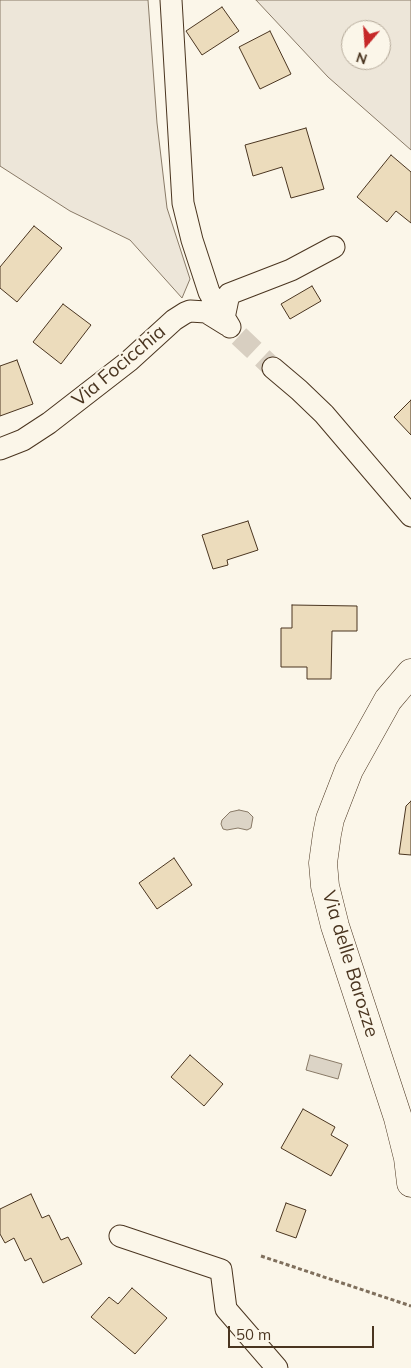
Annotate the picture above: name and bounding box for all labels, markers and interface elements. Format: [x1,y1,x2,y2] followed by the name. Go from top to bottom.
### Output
[341,20,391,70] north arrow
[354,48,369,69] text: N
[68,320,170,412] street label: Via Focicchia
[317,888,383,1040] street label: Via delle Barozze
[231,1316,377,1348] scale bar
[236,1325,271,1344] text: 50 m

